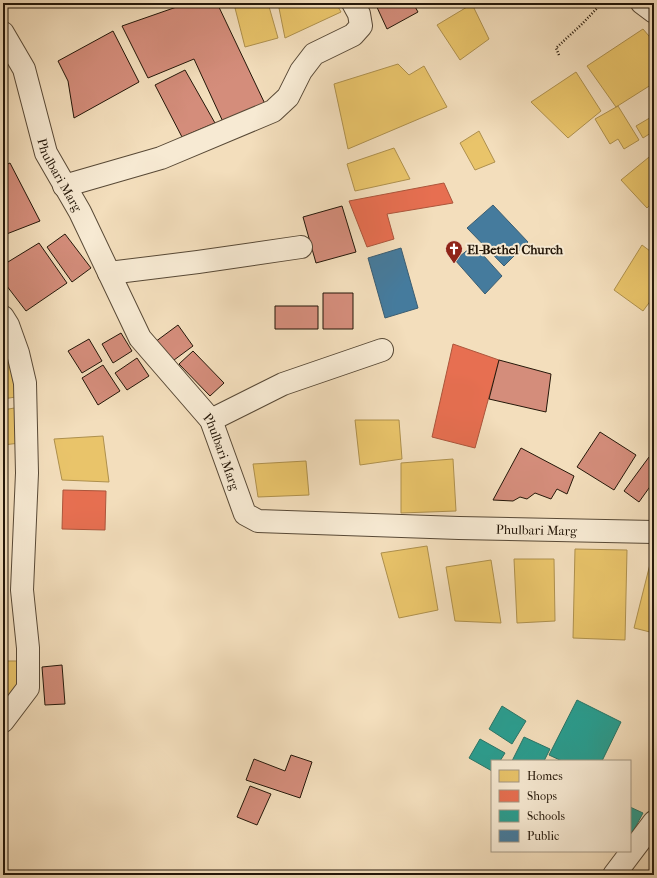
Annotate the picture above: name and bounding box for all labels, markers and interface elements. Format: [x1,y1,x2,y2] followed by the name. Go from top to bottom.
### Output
[35,136,86,215] street label: Phulbari Marg
[444,239,464,264] church icon: El-Bethel Church
[467,242,564,257] place label: El-Bethel Church
[201,410,244,493] street label: Phulbari Marg
[496,521,578,538] street label: Phulbari Marg
[491,760,631,852] legend
[527,769,563,783] text: Homes
[527,789,557,803] text: Shops
[527,809,566,823] text: Schools
[527,829,559,843] text: Public

